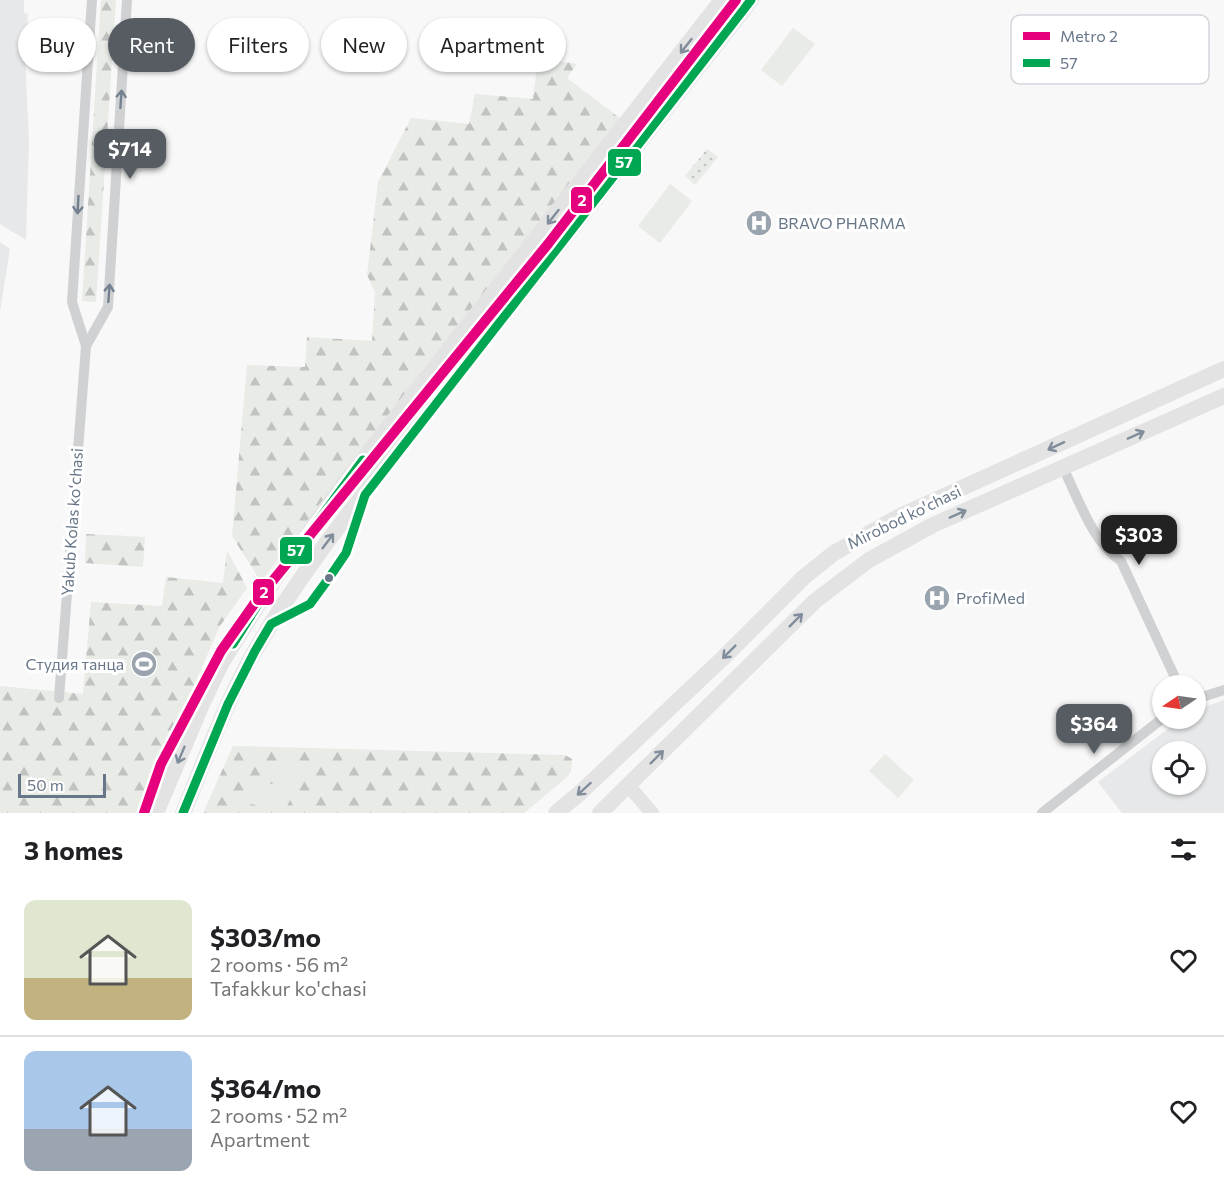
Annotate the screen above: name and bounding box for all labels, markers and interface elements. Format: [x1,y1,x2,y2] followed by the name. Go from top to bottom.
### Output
[1011,15,1209,84] legend
[18,18,96,72] chip: Buy
[108,18,195,72] chip: Rent
[207,18,309,72] chip: Filters
[321,18,407,72] chip: New
[419,18,566,72] chip: Apartment
[1060,26,1118,45] text: Metro 2
[680,38,693,54] one-way arrow
[1060,53,1078,72] text: 57
[116,89,127,109] one-way arrow
[94,129,166,180] pin: $714
[108,136,152,160] text: $714
[607,148,642,177] line badge: 57
[615,152,633,171] text: 57
[570,186,593,214] line badge: 2
[577,190,587,209] text: 2
[73,195,84,215] one-way arrow
[547,208,560,224] one-way arrow
[744,208,774,238] hospital icon: BRAVO PHARMA
[778,213,906,232] place label: BRAVO PHARMA
[104,284,115,304] one-way arrow
[1126,429,1144,440] one-way arrow
[1048,441,1066,453] one-way arrow
[57,447,86,597] street label: Yakub Kolas koʻchasi
[844,481,964,552] street label: Mirobod ko'chasi
[948,508,966,519] one-way arrow
[1103,515,1175,566] pin: $303
[1115,522,1163,546] text: $303
[322,534,334,550] one-way arrow
[279,536,313,565] line badge: 57
[287,540,305,559] text: 57
[323,572,335,584] unlabelled marker
[252,578,275,606] line badge: 2
[259,582,269,601] text: 2
[922,583,952,613] hospital icon: ProfiMed
[956,588,1025,607] place label: ProfiMed
[788,613,803,627] one-way arrow
[721,645,736,659] one-way arrow
[129,649,159,679] sports icon: Студия танца
[25,654,124,673] place label: Студия танца
[1152,675,1206,729] north arrow
[1152,675,1206,795] map controls
[1058,704,1130,755] pin: $364
[1070,711,1118,735] text: $364
[1152,741,1206,795] button: locate
[175,745,186,763] one-way arrow
[649,750,664,764] one-way arrow
[18,771,106,798] scale bar
[27,775,64,794] text: 50 m
[576,782,591,796] one-way arrow
[1167,833,1200,866] icon: filters
[24,834,123,865] text: 3 homes
[210,921,321,952] text: $303/mo
[72,924,144,996] icon: home
[1167,944,1200,977] icon: heart
[210,952,348,976] text: 2 rooms · 56 m²
[210,976,367,1000] text: Tafakkur ko'chasi
[210,1072,321,1103] text: $364/mo
[72,1075,144,1147] icon: home
[1167,1095,1200,1128] icon: heart
[210,1103,347,1127] text: 2 rooms · 52 m²
[210,1127,310,1151] text: Apartment

